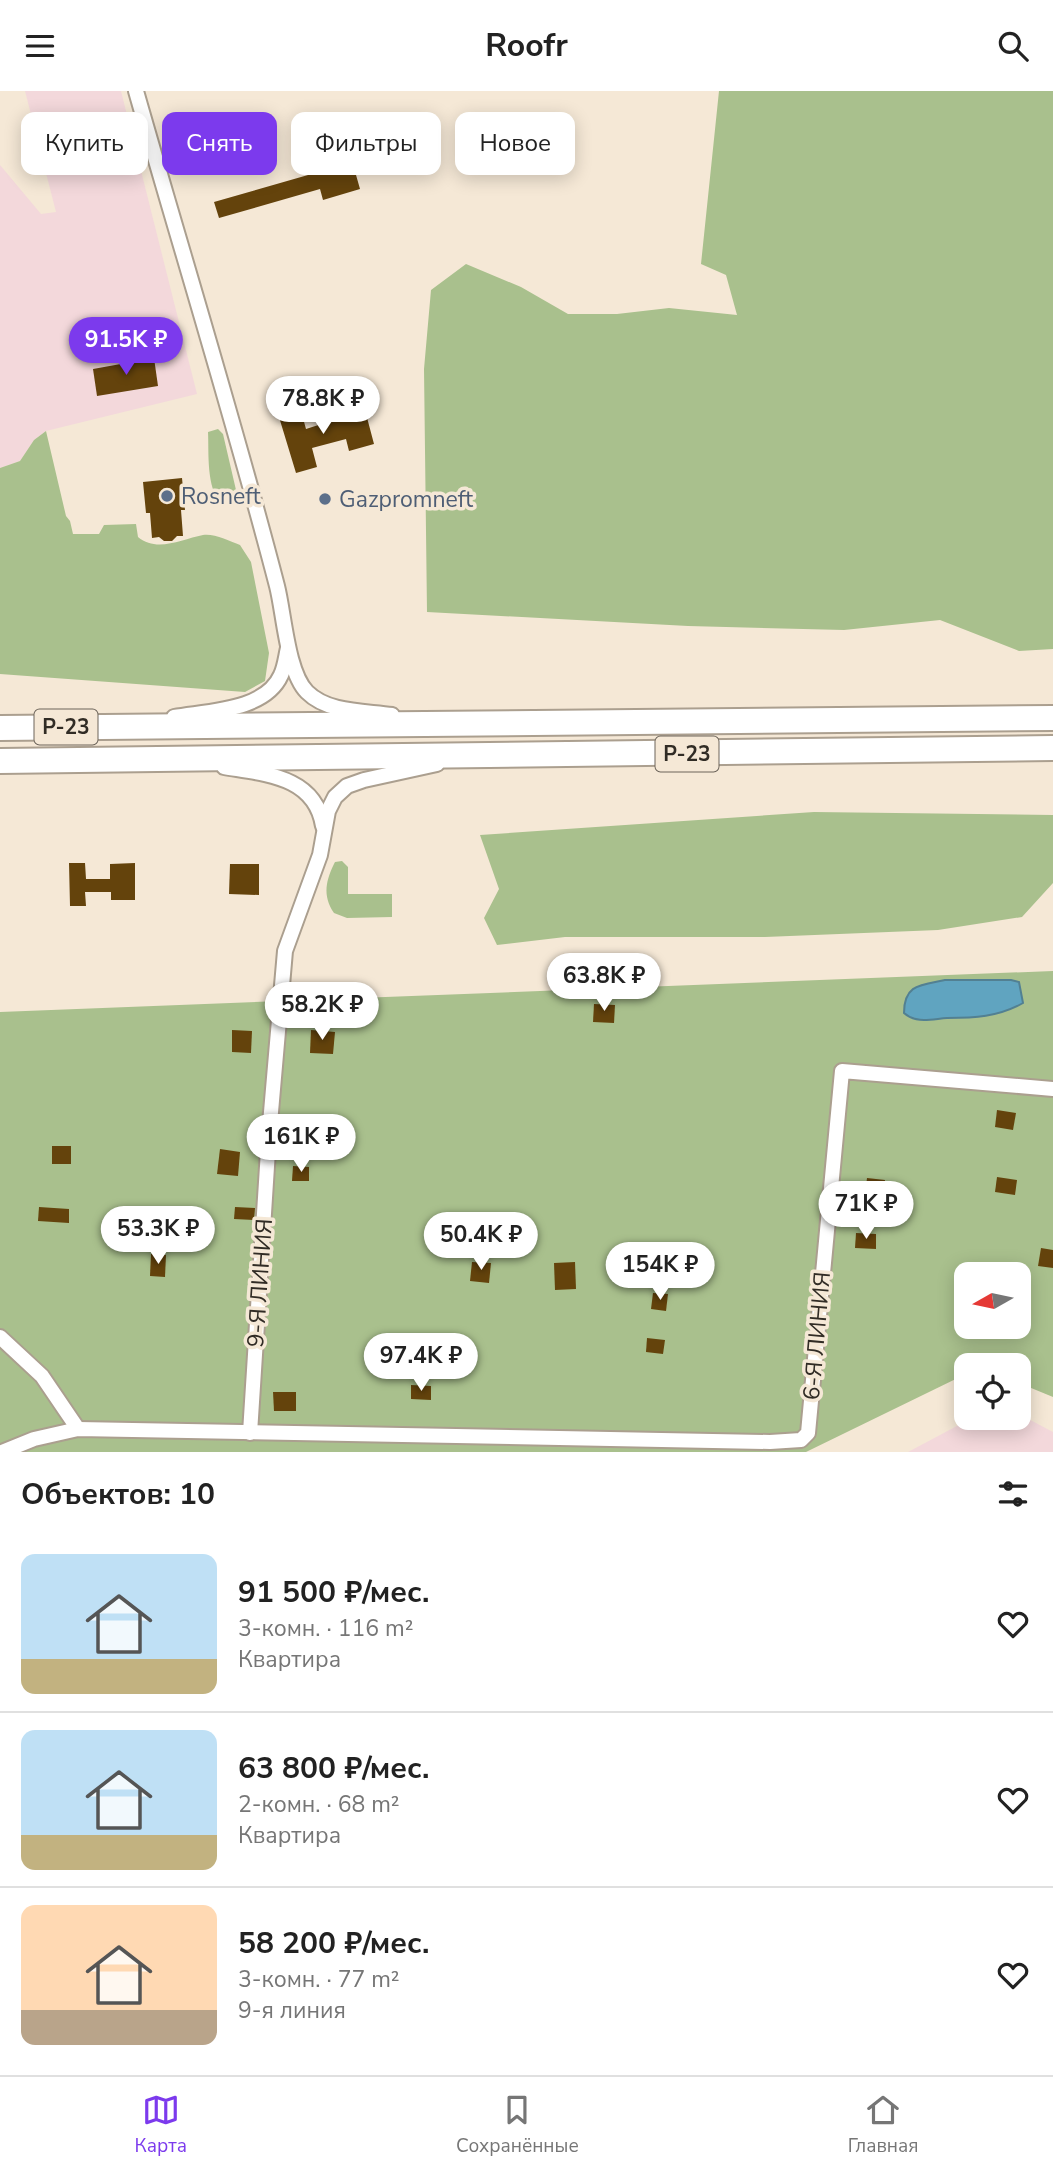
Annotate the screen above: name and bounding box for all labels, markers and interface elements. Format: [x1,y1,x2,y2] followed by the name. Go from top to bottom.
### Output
[485,24,568,67] text: Roofr
[21,27,59,65] icon: menu
[994,27,1032,65] icon: search
[21,112,148,175] chip: Купить
[162,112,277,175] chip: Снять
[291,112,441,175] chip: Фильтры
[455,112,575,175] chip: Новое
[61,317,191,377] pin: 91.5K ₽
[85,324,167,355] text: 91.5K ₽
[258,377,388,436] pin: 78.8K ₽
[282,383,364,414] text: 78.8K ₽
[181,481,261,512] place label: Rosneft
[339,484,474,515] place label: Gazpromneft
[159,488,175,504] marker: Rosneft
[317,491,333,507] marker: Gazpromneft
[34,709,98,745] road number: Р-23
[656,737,718,771] road number: Р-23
[539,953,669,1013] pin: 63.8K ₽
[563,960,645,991] text: 63.8K ₽
[257,983,387,1042] pin: 58.2K ₽
[281,989,363,1020] text: 58.2K ₽
[244,1115,358,1174] pin: 161K ₽
[263,1121,339,1152] text: 161K ₽
[817,1181,915,1241] pin: 71K ₽
[835,1188,897,1219] text: 71K ₽
[93,1207,223,1266] pin: 53.3K ₽
[117,1213,199,1244] text: 53.3K ₽
[416,1213,546,1272] pin: 50.4K ₽
[240,1218,280,1348] street label: 9-Я ЛИНИЯ
[440,1219,522,1250] text: 50.4K ₽
[603,1243,717,1302] pin: 154K ₽
[622,1249,698,1280] text: 154K ₽
[954,1262,1031,1339] north arrow
[954,1262,1031,1430] map controls
[796,1270,838,1402] street label: 6-Я ЛИНИЯ
[356,1333,486,1393] pin: 97.4K ₽
[380,1340,462,1371] text: 97.4K ₽
[954,1353,1031,1430] button: locate
[21,1474,215,1515] text: Объектов: 10
[994,1475,1032,1513] icon: filters
[238,1572,429,1613] text: 91 500 ₽/мес.
[77,1582,161,1666] icon: home
[994,1605,1032,1643] icon: heart
[238,1613,413,1644] text: 3-комн. · 116 m²
[238,1644,341,1675] text: Квартира
[238,1748,429,1789] text: 63 800 ₽/мес.
[77,1758,161,1842] icon: home
[994,1781,1032,1819] icon: heart
[238,1789,400,1820] text: 2-комн. · 68 m²
[238,1820,341,1851] text: Квартира
[238,1923,429,1964] text: 58 200 ₽/мес.
[77,1933,161,2017] icon: home
[994,1956,1032,1994] icon: heart
[238,1964,400,1995] text: 3-комн. · 77 m²
[238,1995,346,2026] text: 9-я линия
[135,2091,187,2159] tab: Карта
[456,2091,579,2159] tab: Сохранённые
[848,2091,918,2159] tab: Главная

